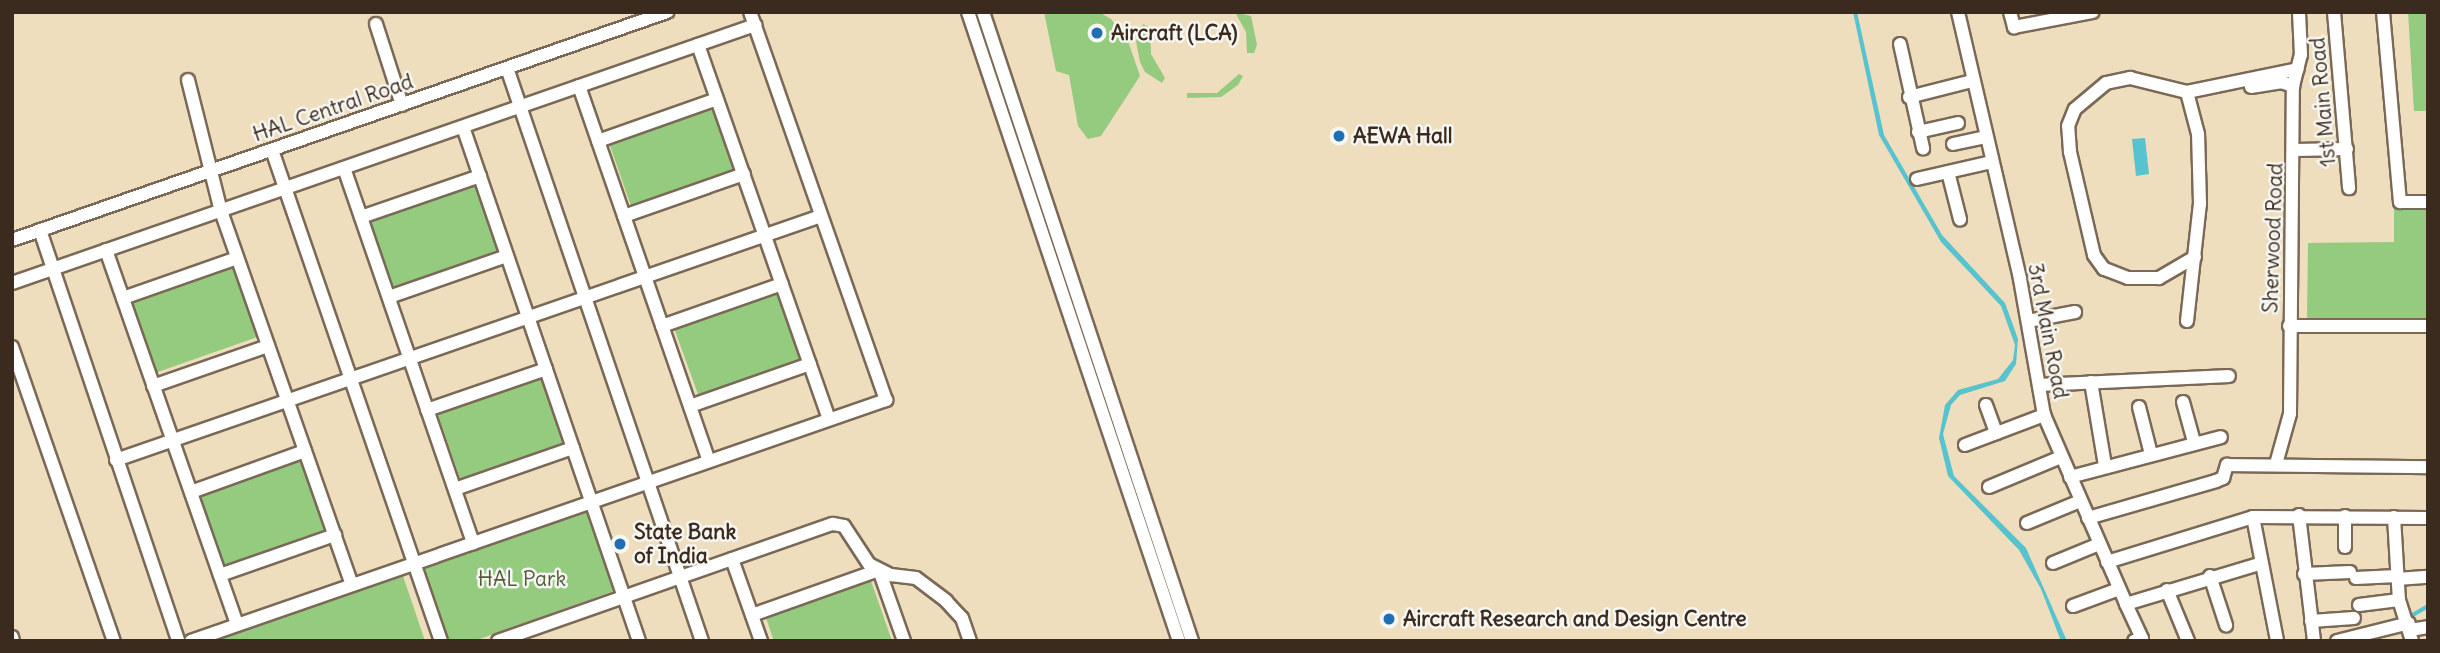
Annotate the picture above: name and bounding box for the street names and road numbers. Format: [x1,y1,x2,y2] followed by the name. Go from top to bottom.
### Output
[2305,36,2341,168] street label: 1st Main Road
[250,69,416,147] street label: HAL Central Road
[2258,162,2288,314] street label: Sherwood Road
[2023,261,2073,401] street label: 3rd Main Road

